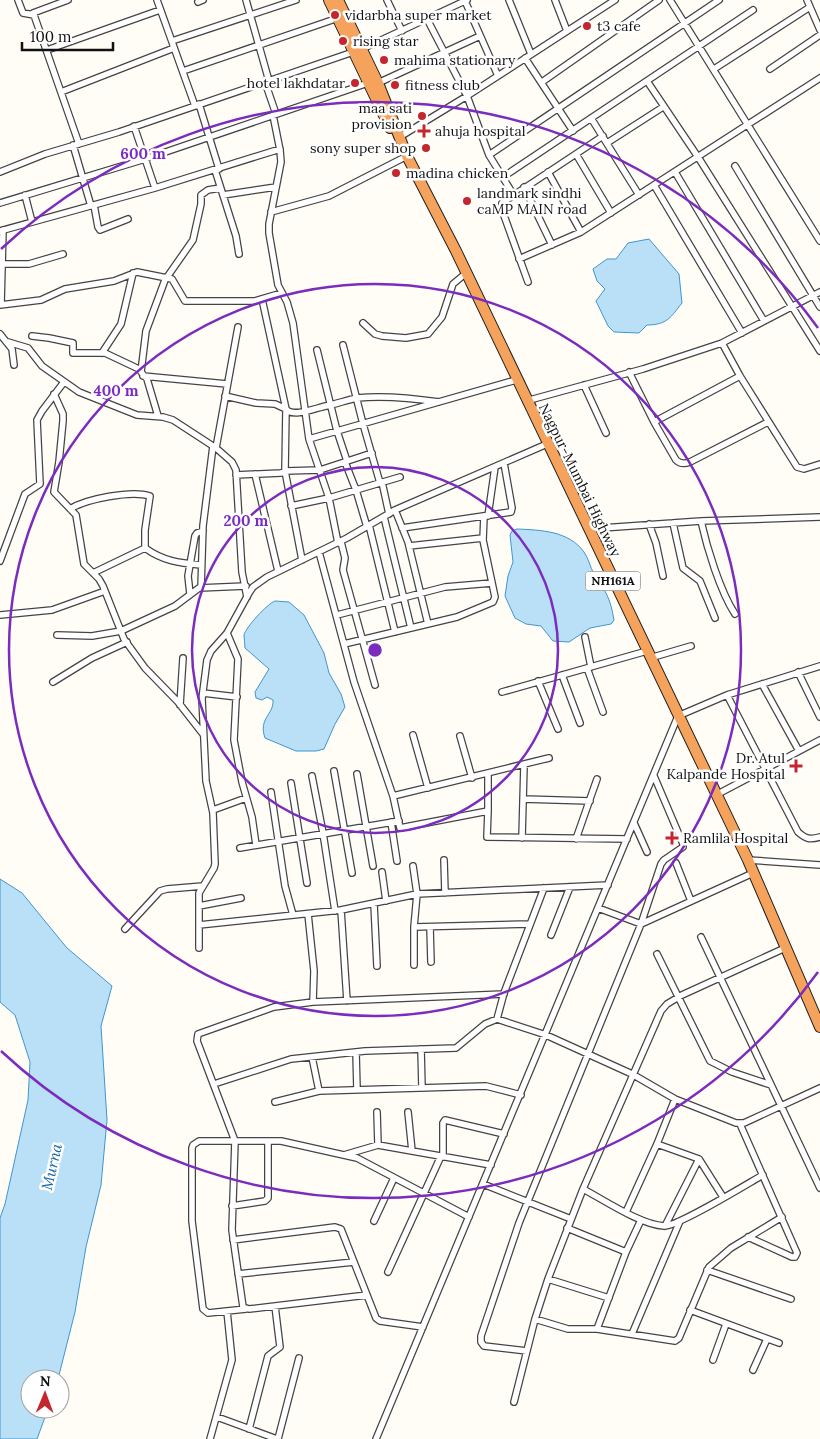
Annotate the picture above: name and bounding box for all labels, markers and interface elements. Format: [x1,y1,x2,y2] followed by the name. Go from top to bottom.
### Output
[345,6,492,24] place label: vidarbha super market
[329,9,341,21] marker: vidarbha super market
[597,17,641,35] place label: t3 cafe
[22,20,114,52] scale bar
[581,20,593,32] marker: t3 cafe
[30,27,71,46] text: 100 m
[353,32,419,50] place label: rising star
[337,35,349,47] marker: rising star
[394,51,516,69] place label: mahima stationary
[378,54,390,66] marker: mahima stationary
[247,74,345,92] place label: hotel lakhdatar
[405,76,480,94] place label: fitness club
[349,77,361,89] marker: hotel lakhdatar
[389,79,401,91] marker: fitness club
[351,99,412,133] place label: maa sati provision
[416,110,428,122] marker: maa sati provision
[435,122,526,140] place label: ahuja hospital
[417,124,431,138] marker: ahuja hospital
[310,139,416,157] place label: sony super shop
[420,142,432,154] marker: sony super shop
[120,144,166,163] text: 600 m
[406,164,509,182] place label: madina chicken
[390,167,402,179] marker: madina chicken
[477,184,587,218] place label: landmark sindhi caMP MAIN road
[461,195,473,207] marker: landmark sindhi caMP MAIN road
[93,381,139,400] text: 400 m
[535,400,625,560] street label: Nagpur-Mumbai Highway
[224,511,269,530] text: 200 m
[586,572,640,590] road number: NH161A
[366,641,384,659] centre of rings
[666,749,785,783] place label: Dr. Atul Kalpande Hospital
[789,759,803,773] marker: Dr. Atul Kalpande Hospital
[683,829,788,847] place label: Ramlila Hospital
[665,831,679,845] marker: Ramlila Hospital
[37,1141,66,1192] water label: Murna
[20,1369,70,1419] north arrow
[40,1372,51,1390] text: N

